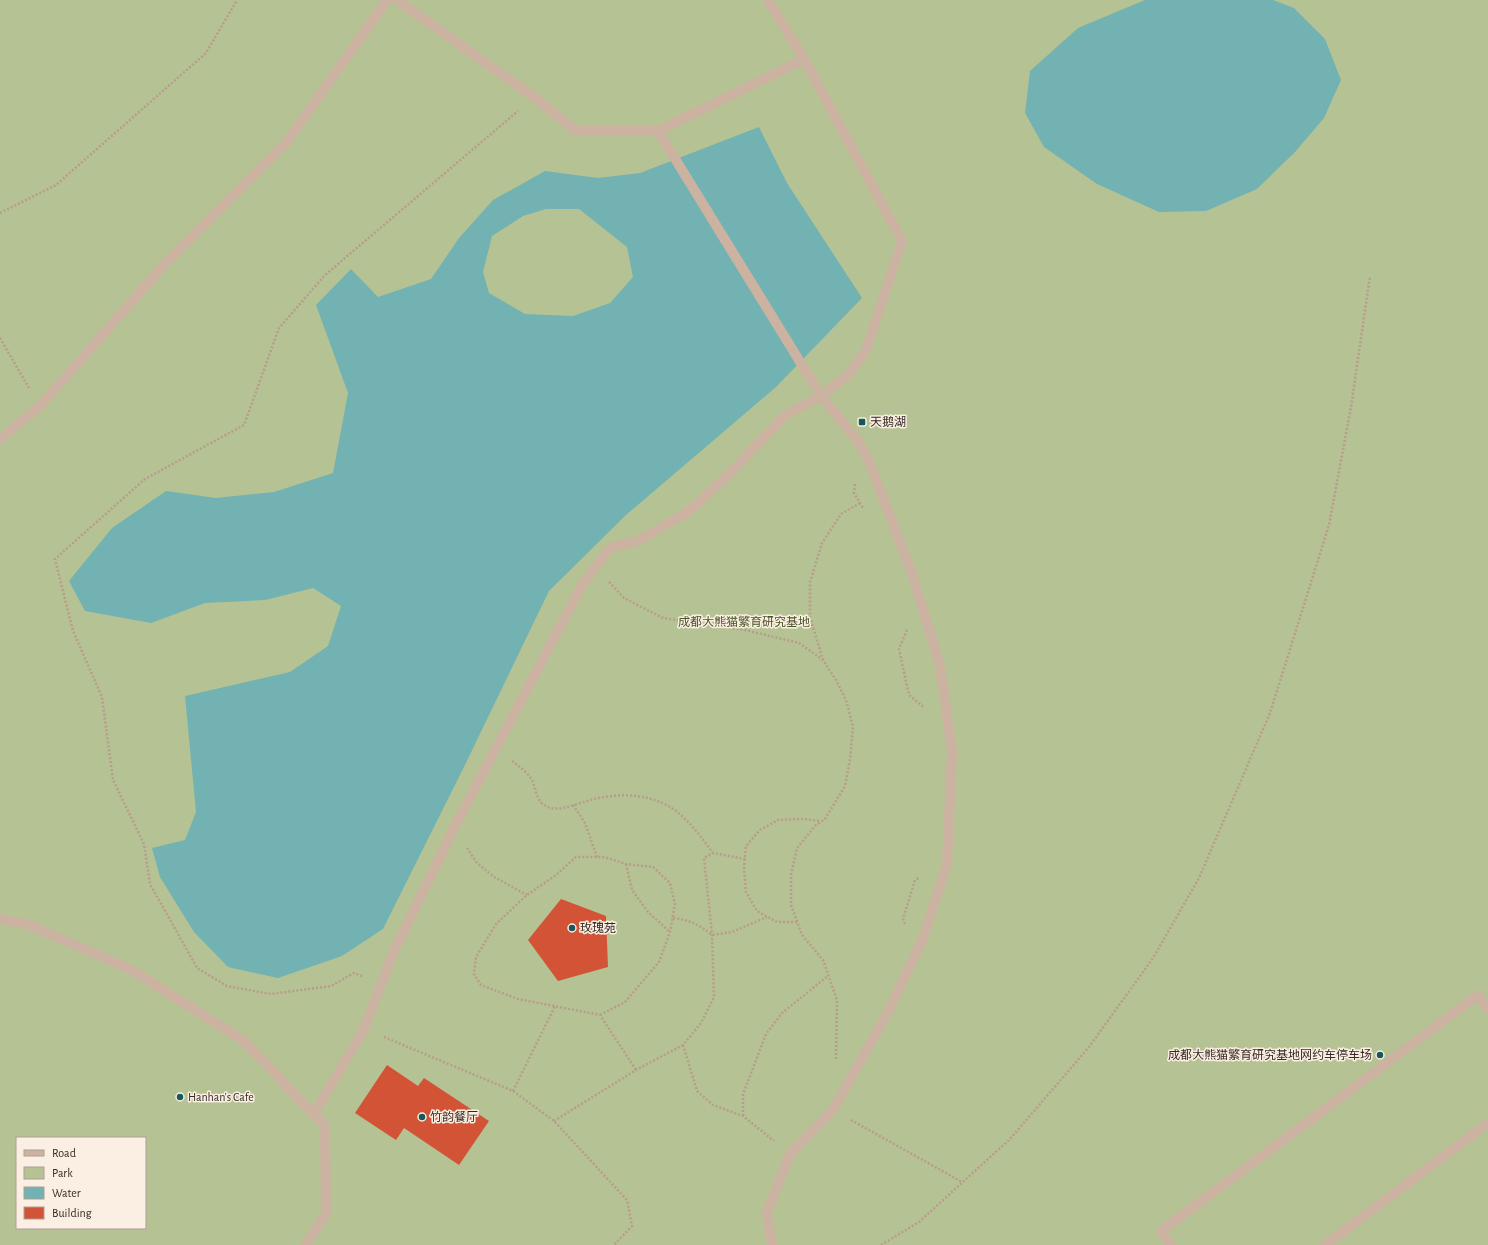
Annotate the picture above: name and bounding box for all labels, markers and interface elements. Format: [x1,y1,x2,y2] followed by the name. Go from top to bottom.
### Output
[870,415,906,428] place label: 天鹅湖
[857,417,867,427] marker: 天鹅湖
[678,615,810,628] park label: 成都大熊猫繁育研究基地
[580,921,616,934] place label: 玫瑰苑
[567,923,577,933] marker: 玫瑰苑
[1168,1048,1372,1061] place label: 成都大熊猫繁育研究基地网约车停车场
[1375,1050,1385,1060] marker: 成都大熊猫繁育研究基地网约车停车场
[188,1091,254,1103] place label: Hanhan's Cafe
[175,1092,185,1102] marker: Hanhan's Cafe
[430,1110,478,1123] place label: 竹韵餐厅
[417,1112,427,1122] marker: 竹韵餐厅
[16,1137,146,1229] legend
[52,1147,76,1159] text: Road
[52,1167,73,1179] text: Park
[52,1187,81,1199] text: Water
[52,1207,92,1219] text: Building

